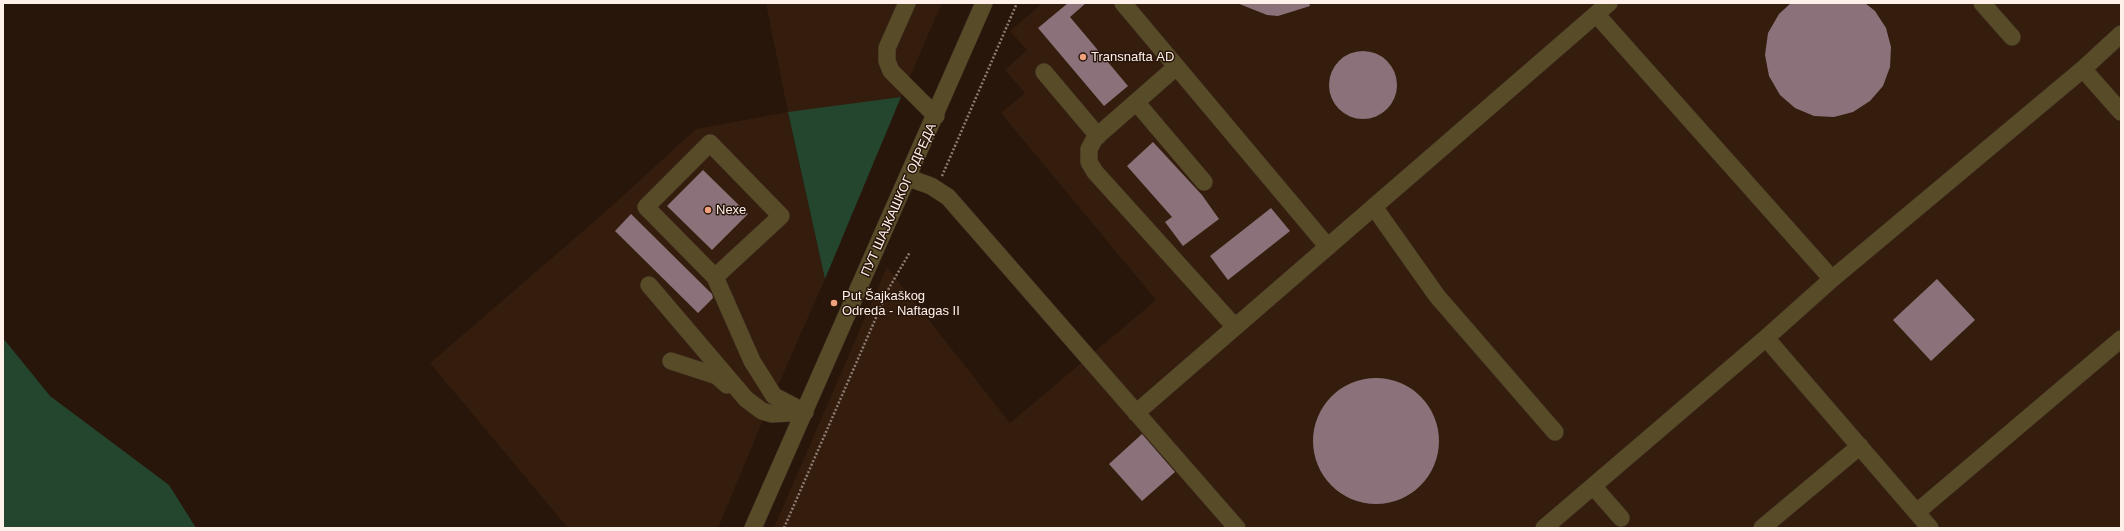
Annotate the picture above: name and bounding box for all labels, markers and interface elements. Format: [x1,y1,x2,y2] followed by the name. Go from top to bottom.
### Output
[1091,49,1174,65] place label: Transnafta AD
[1078,52,1088,62] marker: Transnafta AD
[858,121,940,279] street label: ПУТ ШАЈКАШКОГ ОДРЕДА
[716,202,746,218] place label: Nexe
[703,205,713,215] marker: Nexe
[842,288,960,319] place label: Put Šajkaškog Odreda - Naftagas II
[829,298,839,308] marker: Put Šajkaškog Odreda - Naftagas II

